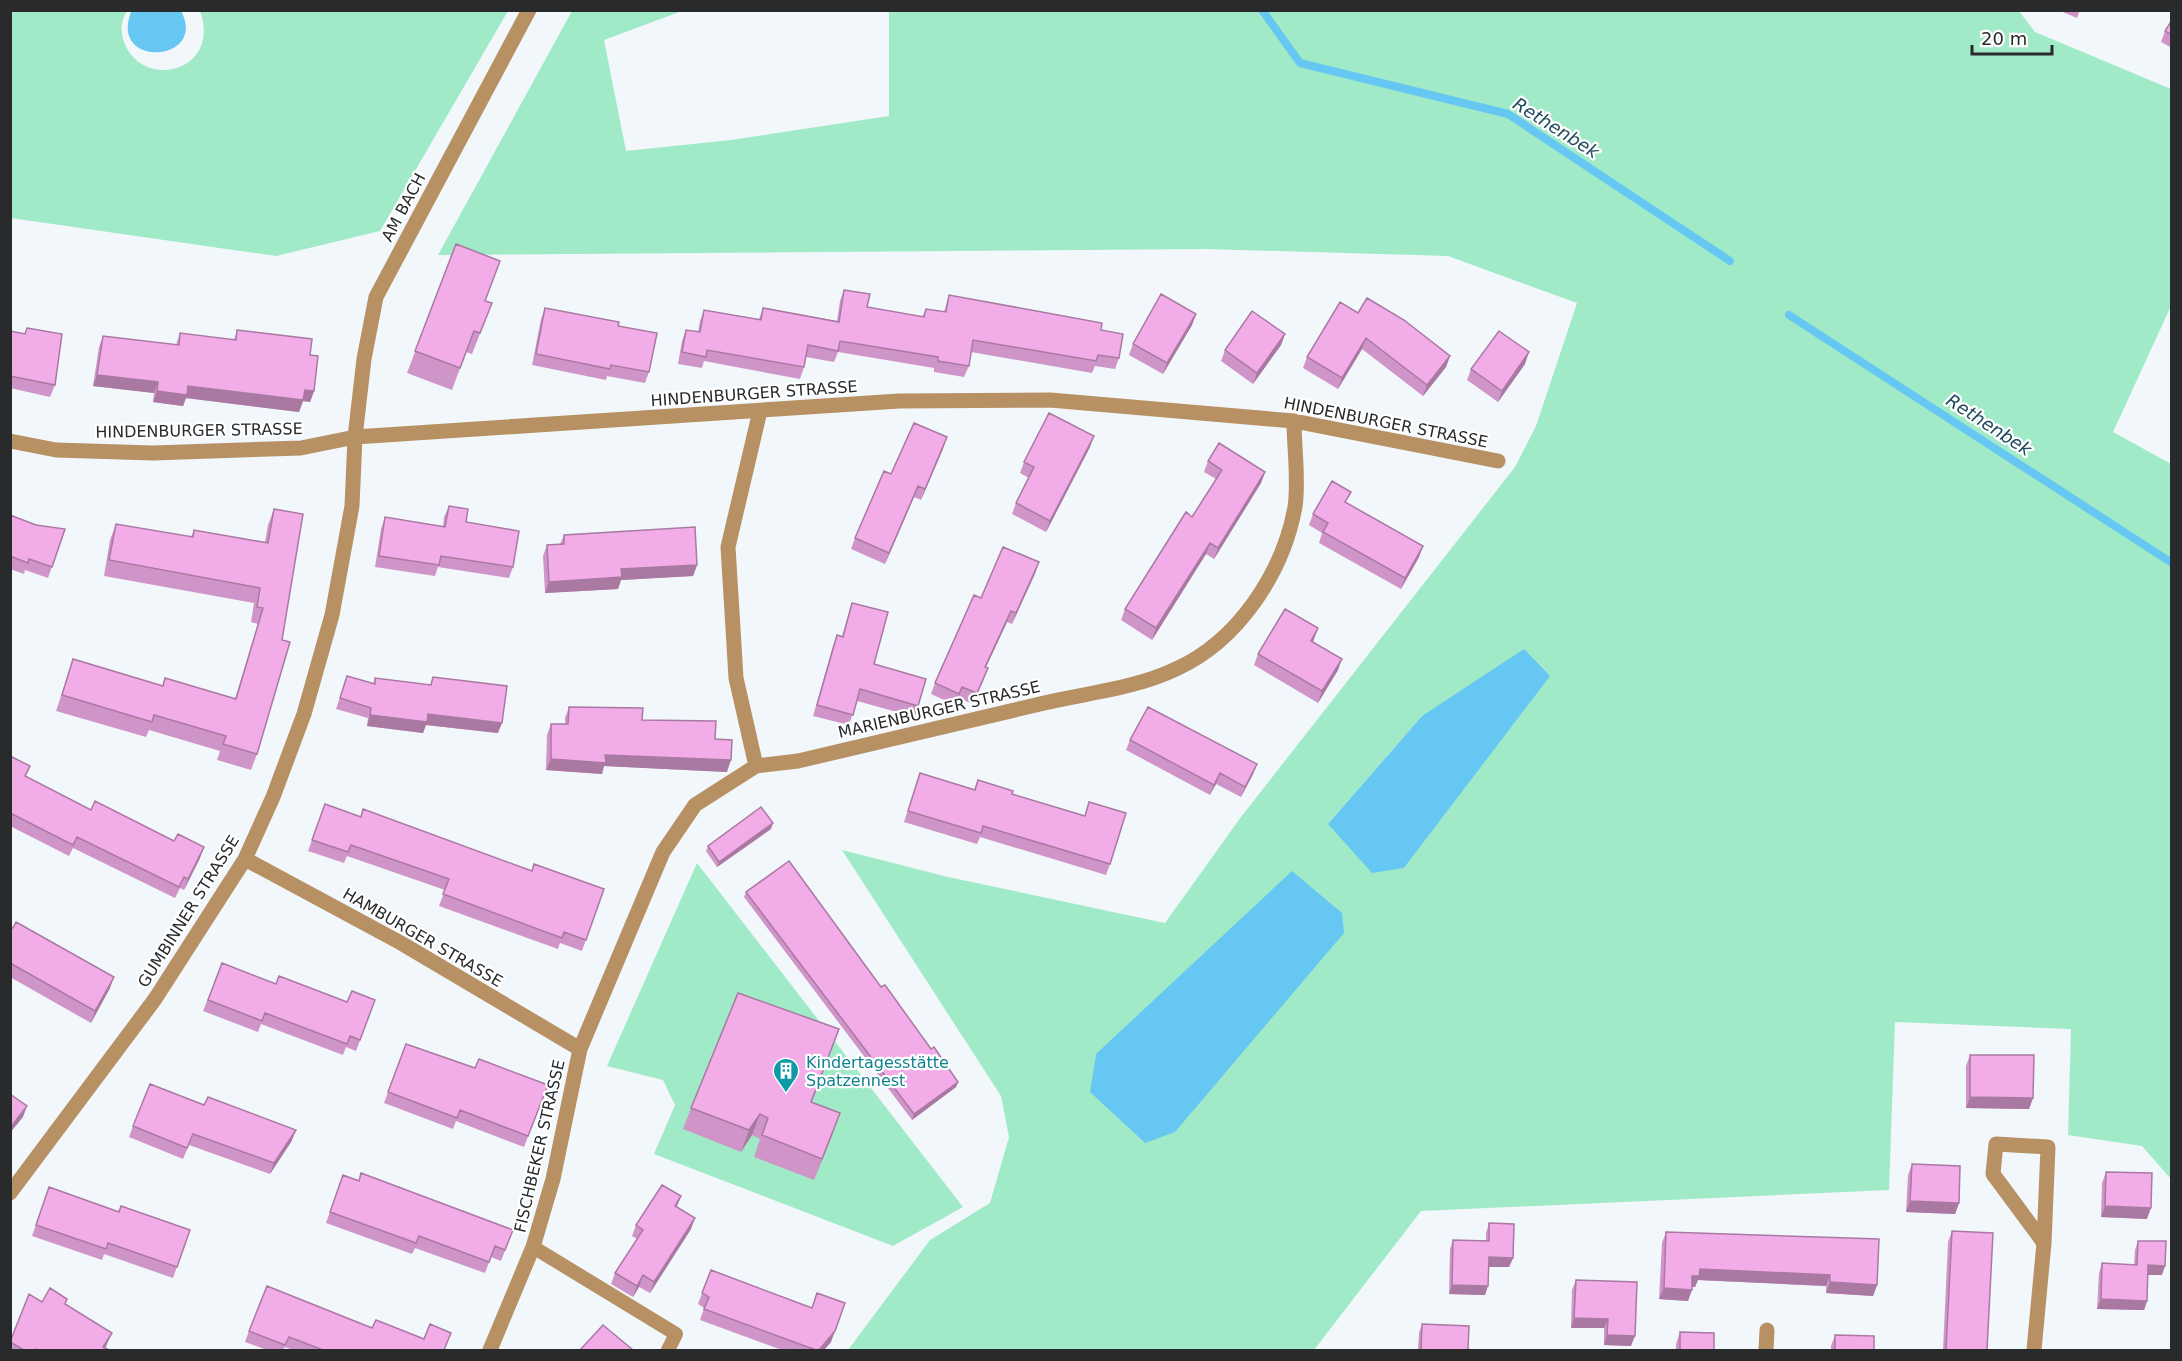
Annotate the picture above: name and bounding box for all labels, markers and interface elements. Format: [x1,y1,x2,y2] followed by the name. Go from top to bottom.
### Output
[1972,18,2052,56] scale bar
[1981,28,2027,49] text: 20 m
[1509,93,1604,163] water label: Rethenbek
[378,170,429,245] street label: AM BACH
[650,377,858,410] street label: HINDENBURGER STRASSE
[1943,389,2037,461] water label: Rethenbek
[1282,393,1490,452] street label: HINDENBURGER STRASSE
[95,419,303,442] street label: HINDENBURGER STRASSE
[836,677,1042,742] street label: MARIENBURGER STRASSE
[134,832,243,991] street label: GUMBINNER STRASSE
[340,884,506,991] street label: HAMBURGER STRASSE
[806,1053,949,1090] place label: Kindertagesstätte Spatzennest
[771,1056,801,1094] building icon: Kindertagesstätte Spatzennest
[510,1058,569,1234] street label: FISCHBEKER STRASSE

